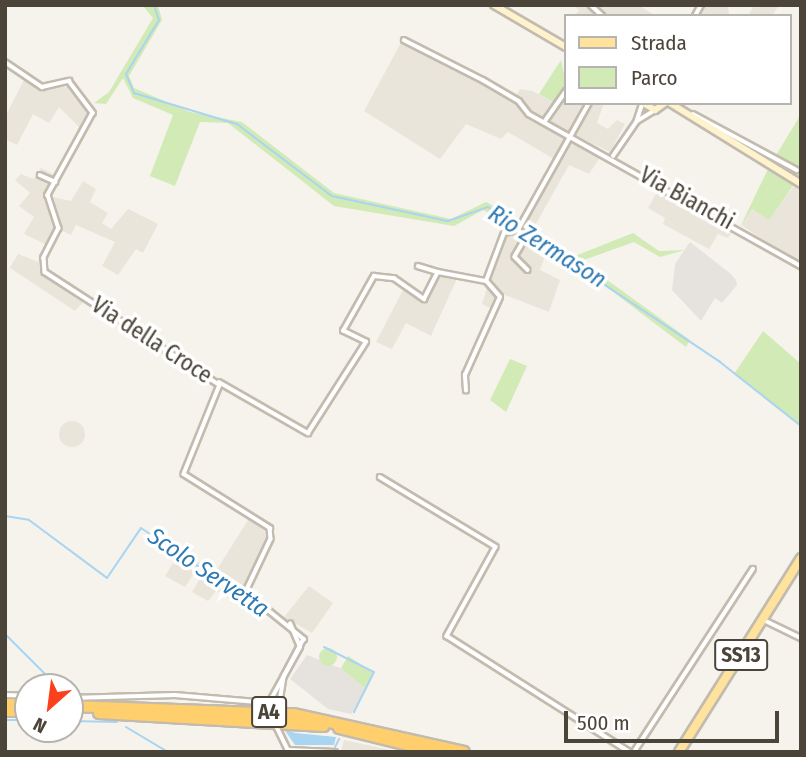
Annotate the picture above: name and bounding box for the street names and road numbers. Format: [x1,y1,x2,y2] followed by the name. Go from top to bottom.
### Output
[635,161,739,235] street label: Via Bianchi
[87,291,217,389] street label: Via della Croce
[713,638,769,672] road number: SS13
[250,694,288,730] road number: A4

